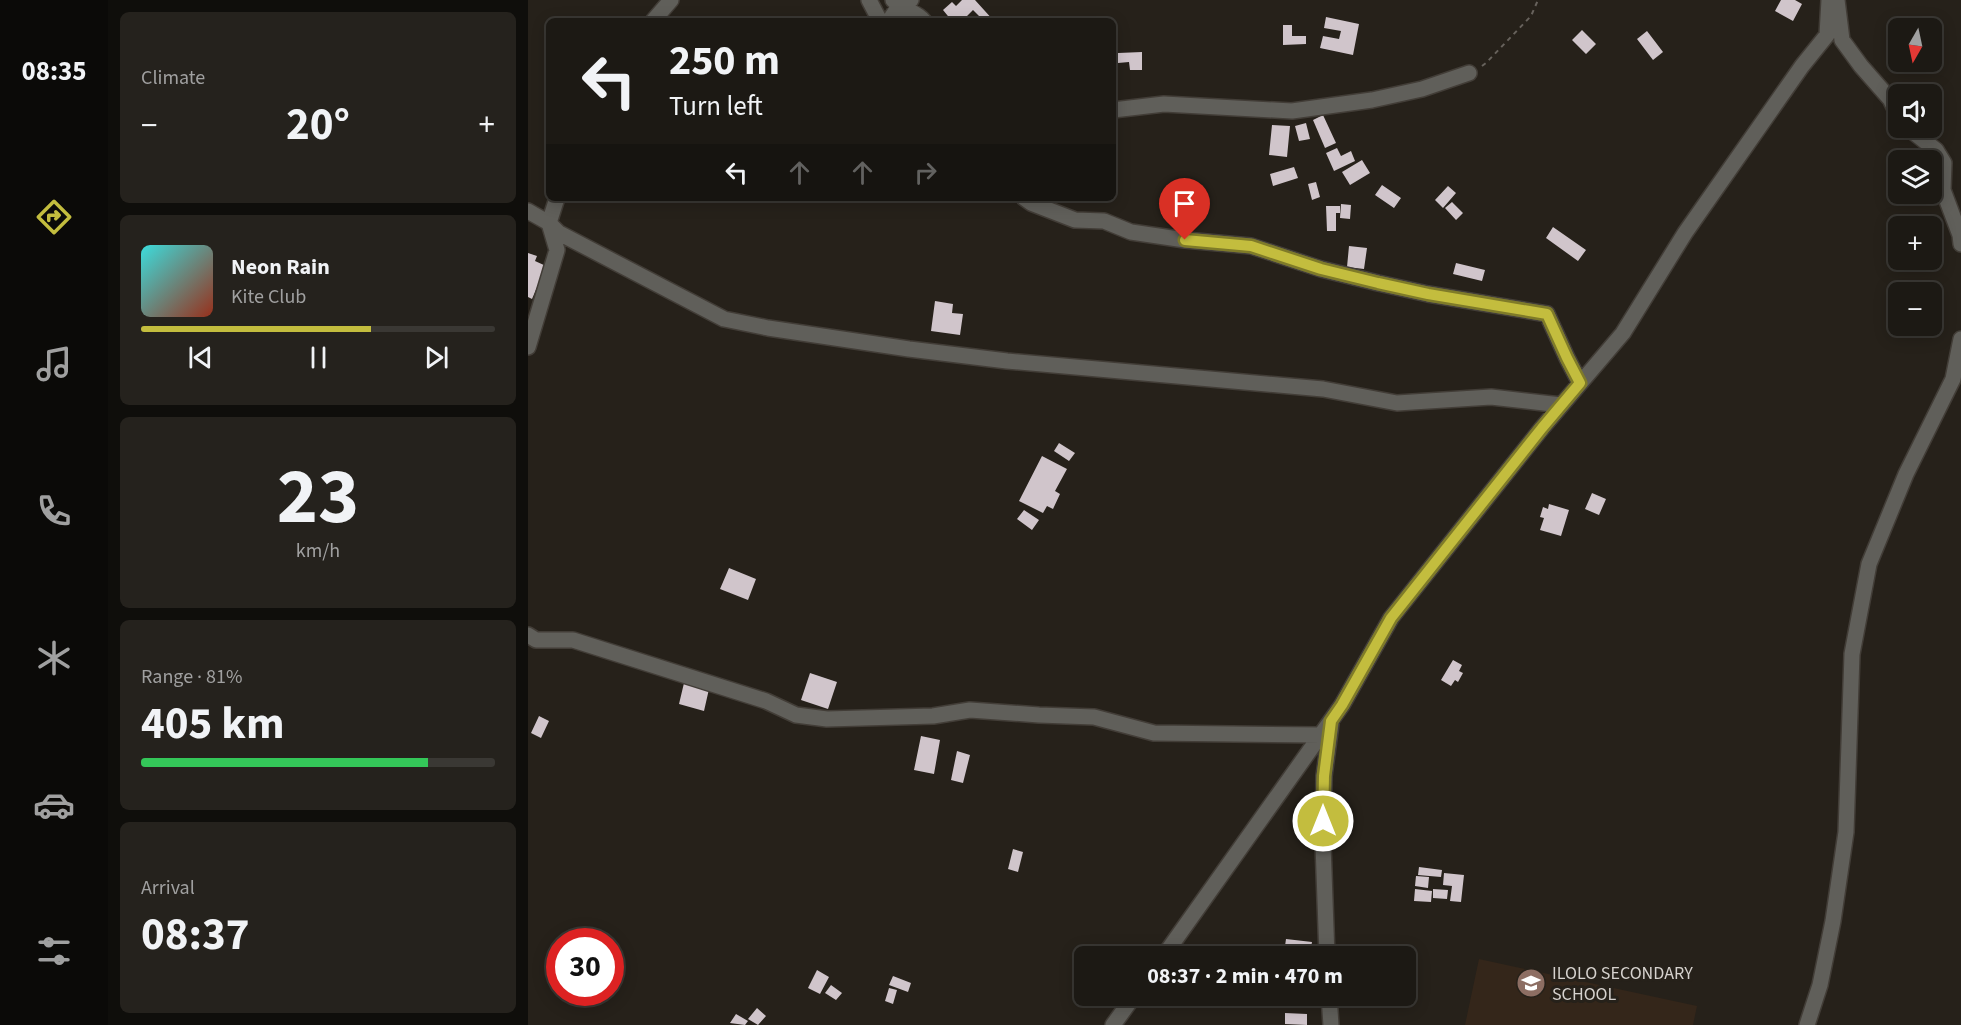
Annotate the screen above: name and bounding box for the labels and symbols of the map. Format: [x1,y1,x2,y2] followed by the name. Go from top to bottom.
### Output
[1888,18,1942,72] north arrow
[1159,178,1210,240] pin
[1291,789,1355,853] position arrow
[546,928,624,1006] speed limit sign: 30
[1552,961,1693,1007] place label: ILOLO SECONDARY SCHOOL
[1515,967,1547,999] school or university icon: ILOLO SECONDARY SCHOOL

